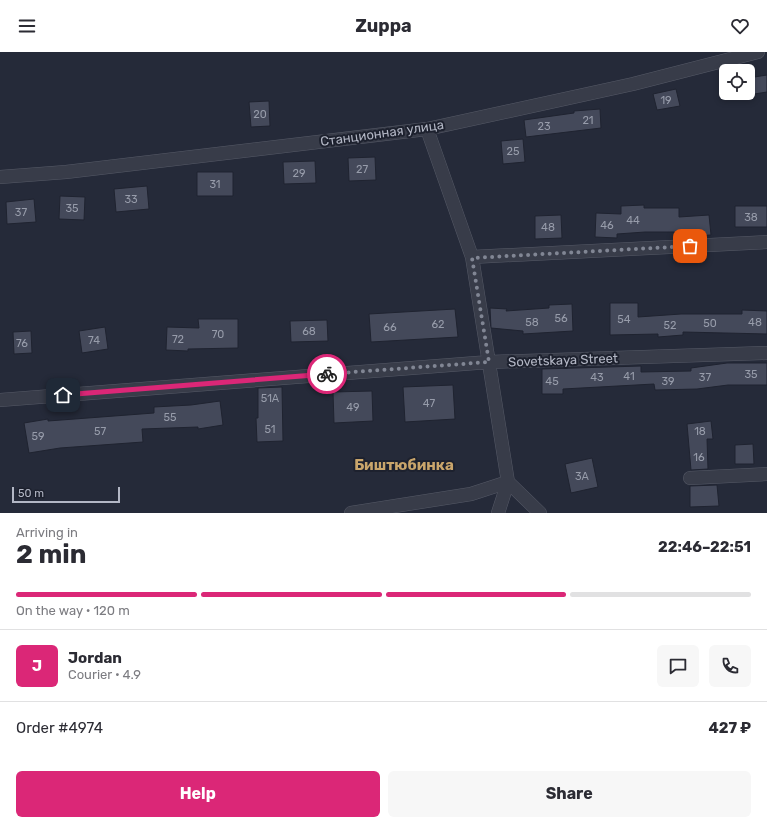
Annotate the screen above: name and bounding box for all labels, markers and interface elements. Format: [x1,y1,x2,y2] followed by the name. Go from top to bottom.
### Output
[16,15,38,37] icon: menu
[355,15,412,37] text: Zuppa
[729,15,751,37] icon: heart
[719,64,755,100] map controls
[719,64,755,100] button: locate
[660,94,672,107] house number: 19
[253,108,267,121] house number: 20
[582,114,594,127] house number: 21
[319,117,445,149] street label: Станционная улица
[537,120,551,133] house number: 23
[507,145,520,158] house number: 25
[356,163,368,176] house number: 27
[293,167,305,180] house number: 29
[209,178,221,191] house number: 31
[124,193,138,206] house number: 33
[65,202,79,215] house number: 35
[15,206,27,219] house number: 37
[744,211,758,224] house number: 38
[626,214,640,227] house number: 44
[600,219,614,232] house number: 46
[541,221,555,234] house number: 48
[673,229,707,263] pin
[679,235,701,257] icon: bag
[554,312,568,325] house number: 56
[617,313,631,326] house number: 54
[525,316,539,329] house number: 58
[748,316,762,329] house number: 48
[703,317,717,330] house number: 50
[431,318,445,331] house number: 62
[664,319,677,332] house number: 52
[383,321,397,334] house number: 66
[302,325,316,338] house number: 68
[212,328,224,341] house number: 70
[172,333,184,346] house number: 72
[88,334,100,347] house number: 74
[16,337,28,350] house number: 76
[508,351,618,369] street label: Sovetskaya Street
[307,354,347,394] courier
[316,363,338,385] icon: bike
[744,368,758,381] house number: 35
[623,370,635,383] house number: 41
[590,371,604,384] house number: 43
[699,371,711,384] house number: 37
[545,375,559,388] house number: 45
[661,375,675,388] house number: 39
[46,378,80,412] pin
[52,384,74,406] icon: home
[261,392,280,405] house number: 51А
[423,397,435,410] house number: 47
[346,401,360,414] house number: 49
[163,411,177,424] house number: 55
[264,423,276,436] house number: 51
[94,425,106,438] house number: 57
[694,425,706,438] house number: 18
[31,430,45,443] house number: 59
[693,451,705,464] house number: 16
[354,456,454,474] district label: Биштюбинка
[575,470,590,483] house number: 3А
[12,485,120,504] scale bar
[18,487,44,500] text: 50 m
[16,525,78,540] text: Arriving in
[658,538,751,556] text: 22:46–22:51
[16,539,86,570] text: 2 min
[16,603,130,618] text: On the way · 120 m
[657,645,699,687] button: chat
[709,645,751,687] button: phone
[68,649,122,667] text: Jordan
[32,657,42,675] text: J
[68,667,141,682] text: Courier · 4.9
[16,719,103,737] text: Order #4974
[708,719,751,737] text: 427 ₽
[16,771,380,817] button: Help
[388,771,751,817] button: Share

